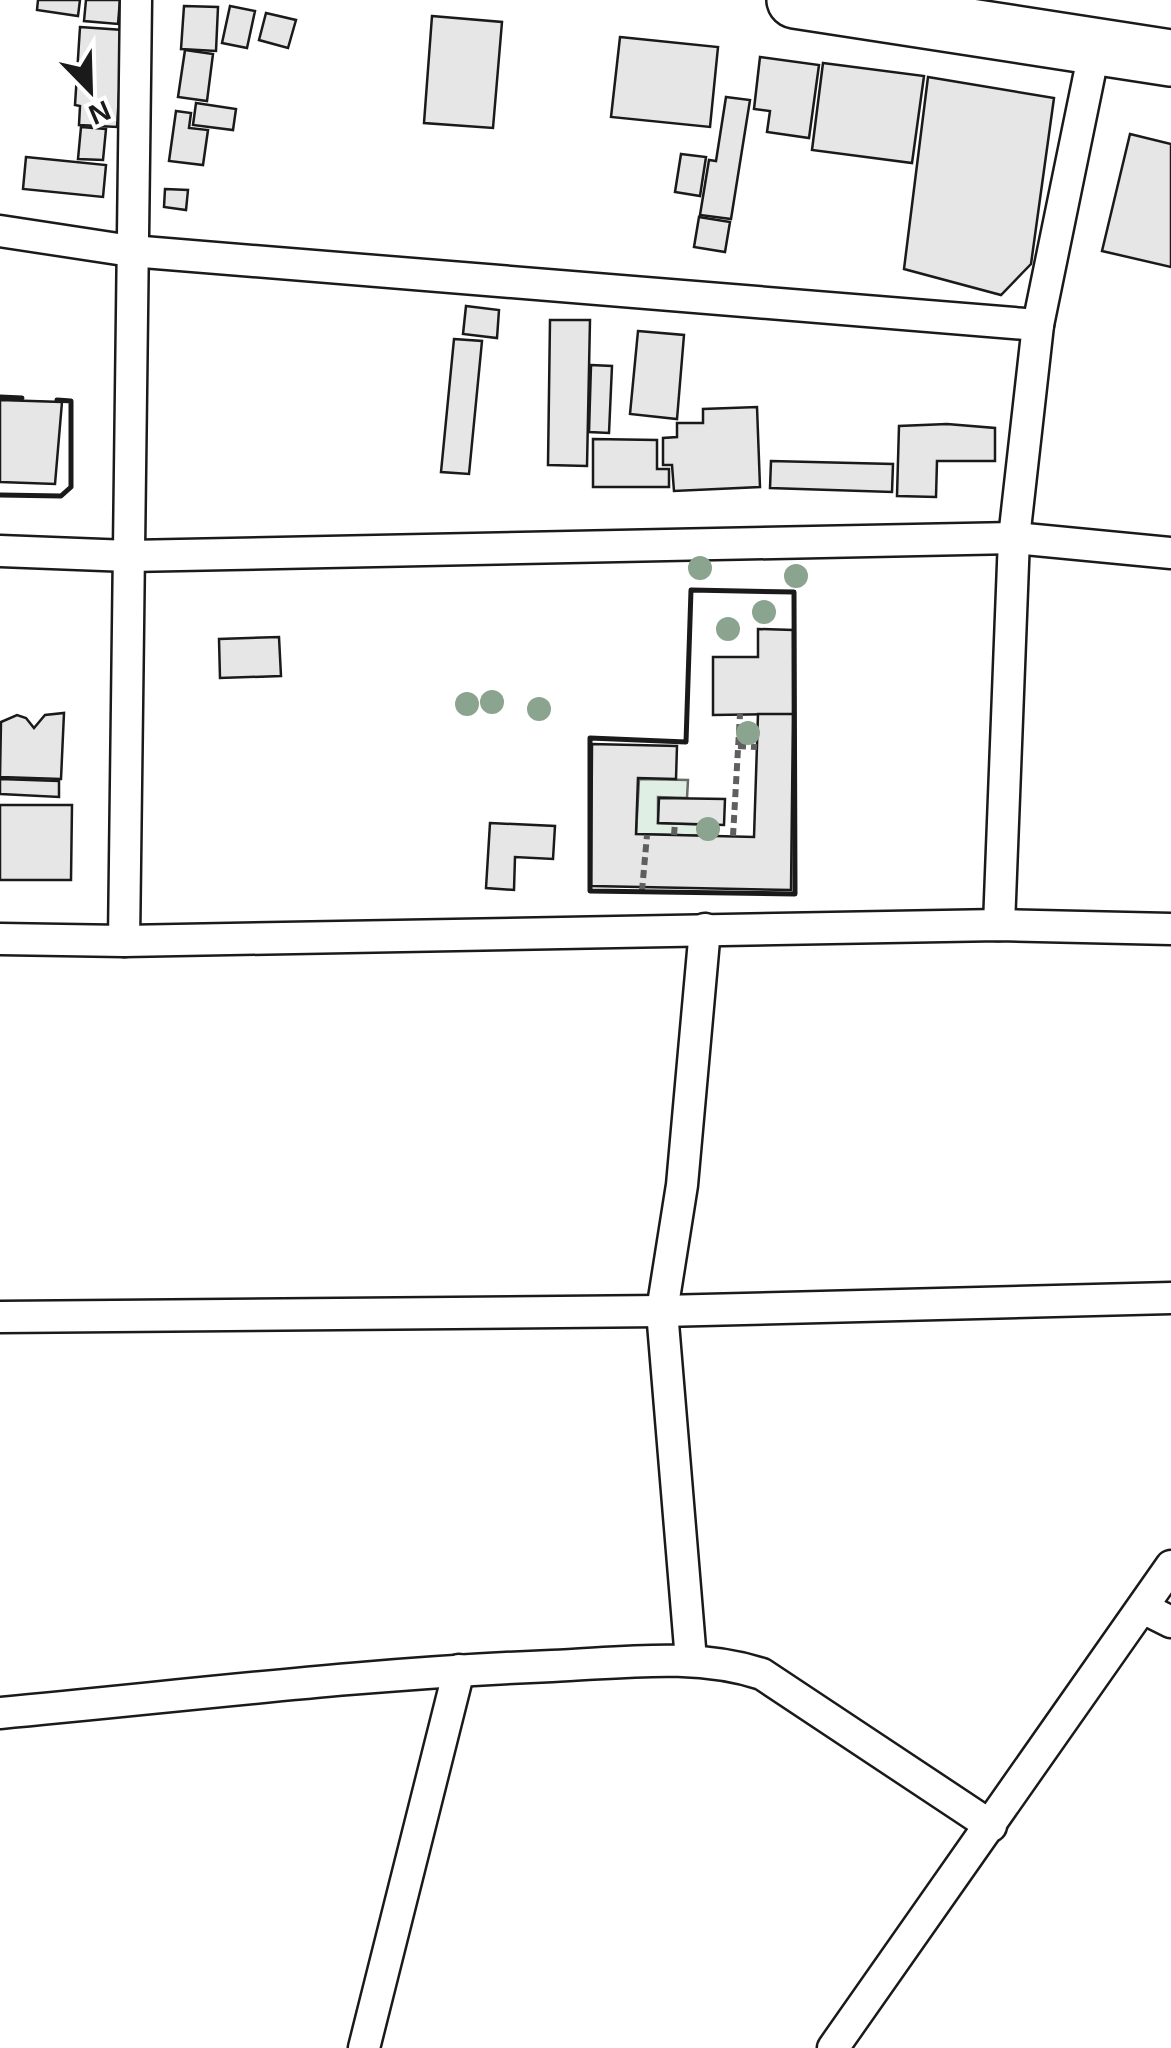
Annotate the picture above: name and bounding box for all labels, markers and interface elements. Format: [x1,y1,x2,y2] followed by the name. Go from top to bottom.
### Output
[40,40,140,140] north arrow
[84,94,115,131] text: N

